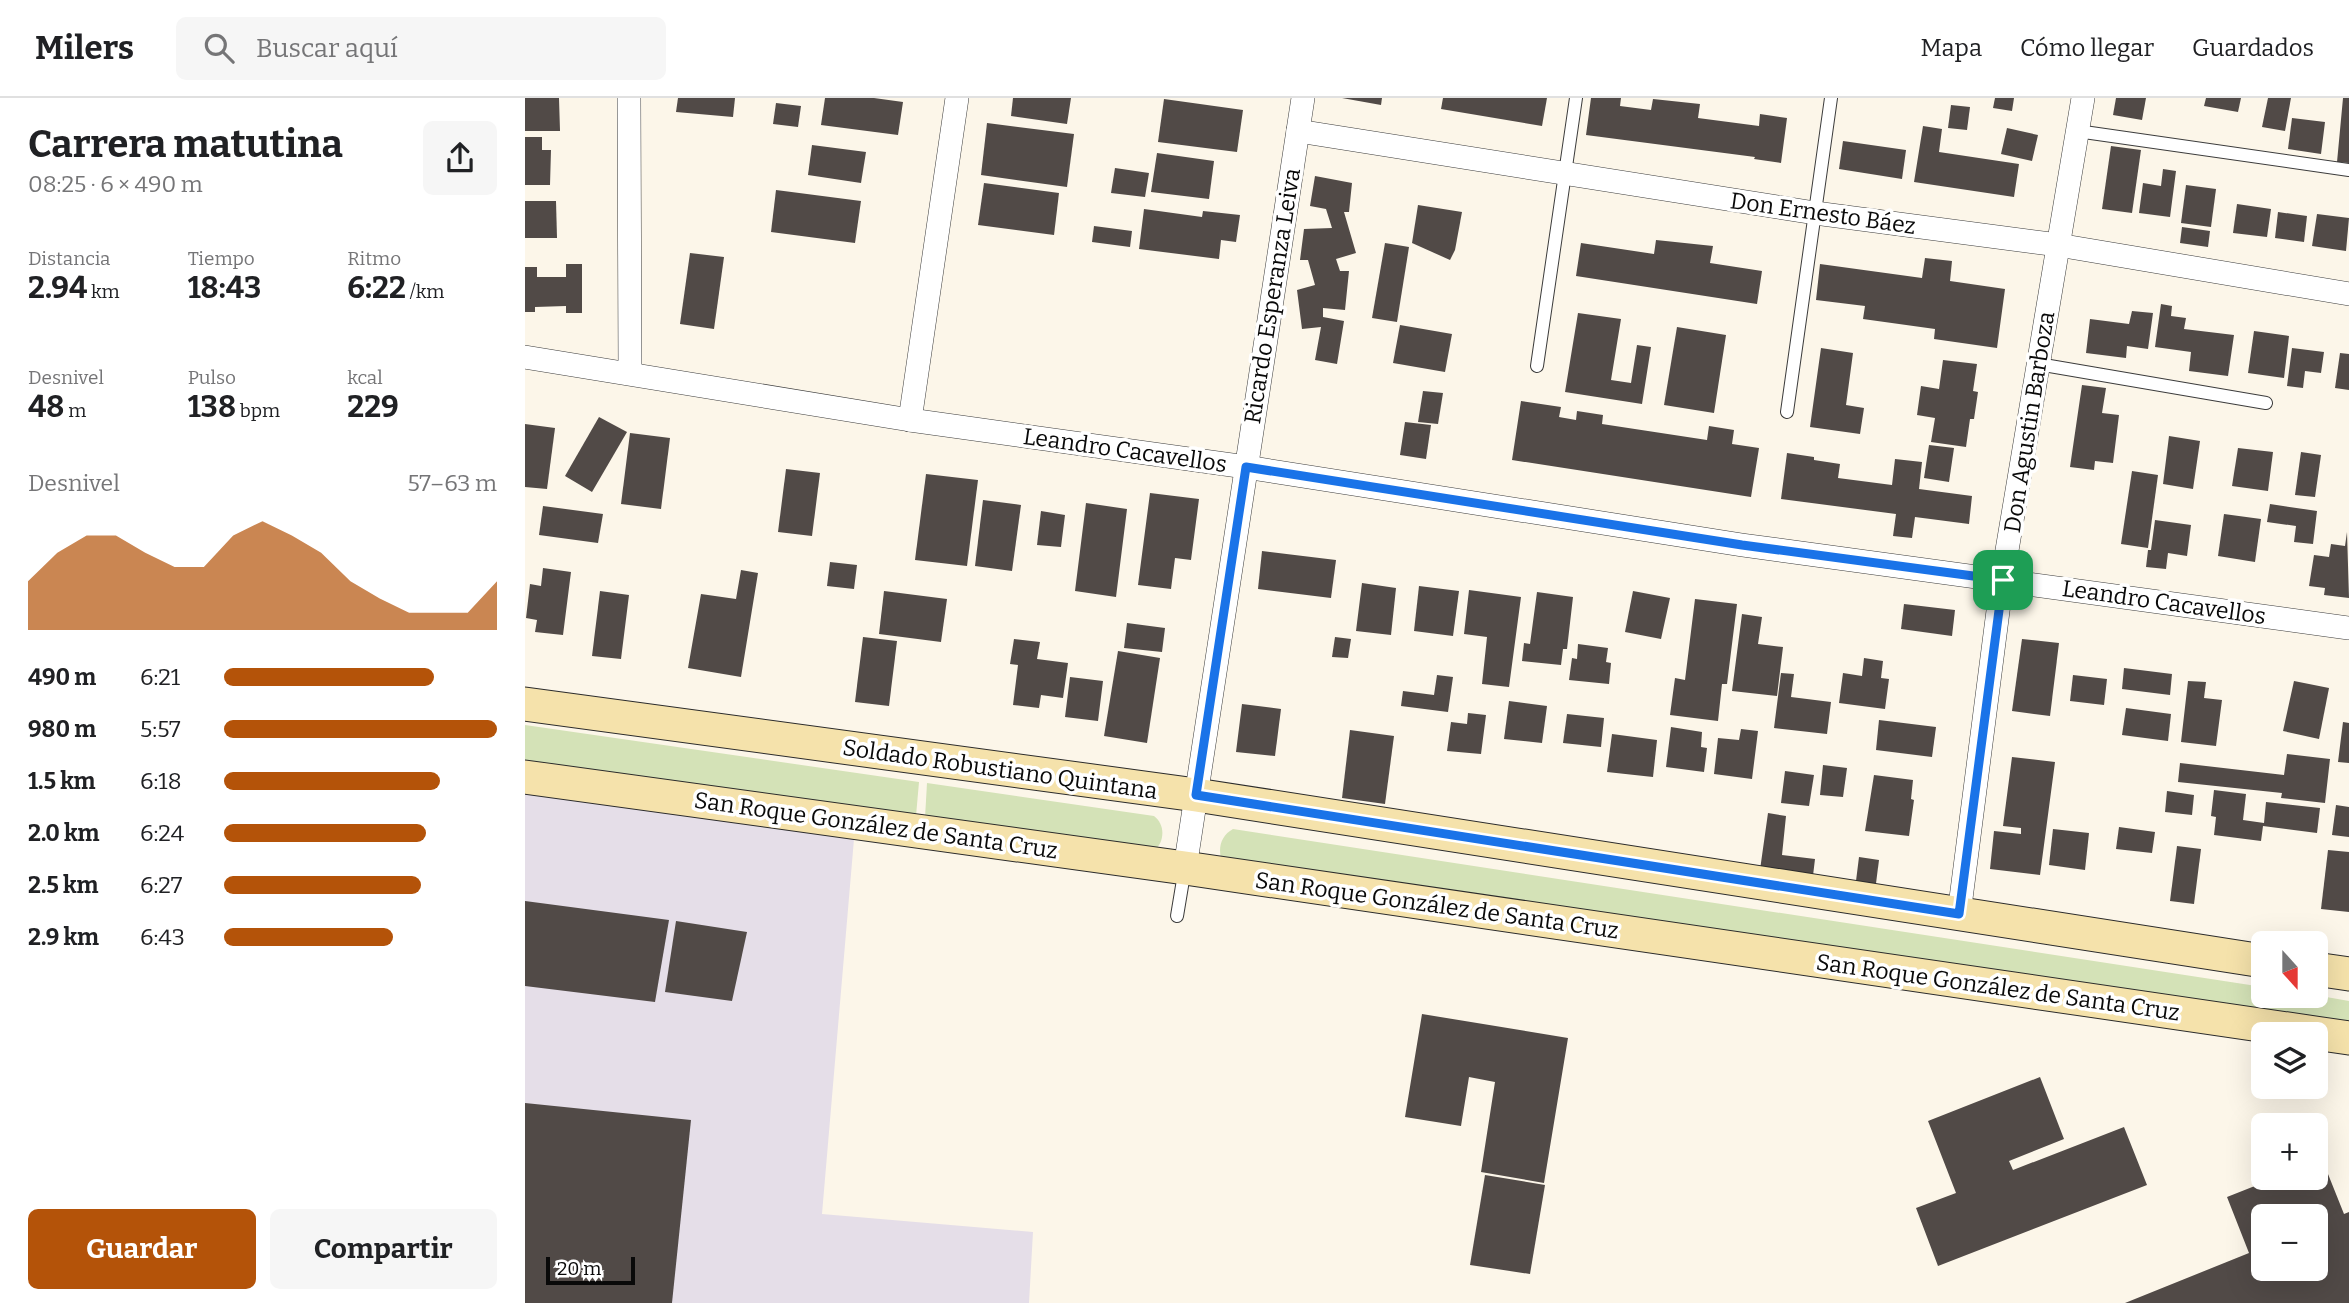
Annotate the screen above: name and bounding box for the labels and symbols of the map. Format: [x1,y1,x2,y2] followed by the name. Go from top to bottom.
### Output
[1238,166,1306,426] street label: Ricardo Esperanza Leiva
[1728,186,1918,240] street label: Don Ernesto Báez
[1998,309,2060,535] street label: Don Agustin Barboza
[1021,422,1229,478] street label: Leandro Cacavellos
[1973,550,2033,610] pin
[2060,574,2268,630] street label: Leandro Cacavellos
[841,733,1160,805] street label: Soldado Robustiano Quintana
[693,786,1059,864] street label: San Roque González de Santa Cruz
[1254,866,1620,944] street label: San Roque González de Santa Cruz
[2251,931,2327,1008] north arrow
[1815,948,2181,1026] street label: San Roque González de Santa Cruz
[546,1254,635,1286] scale bar

